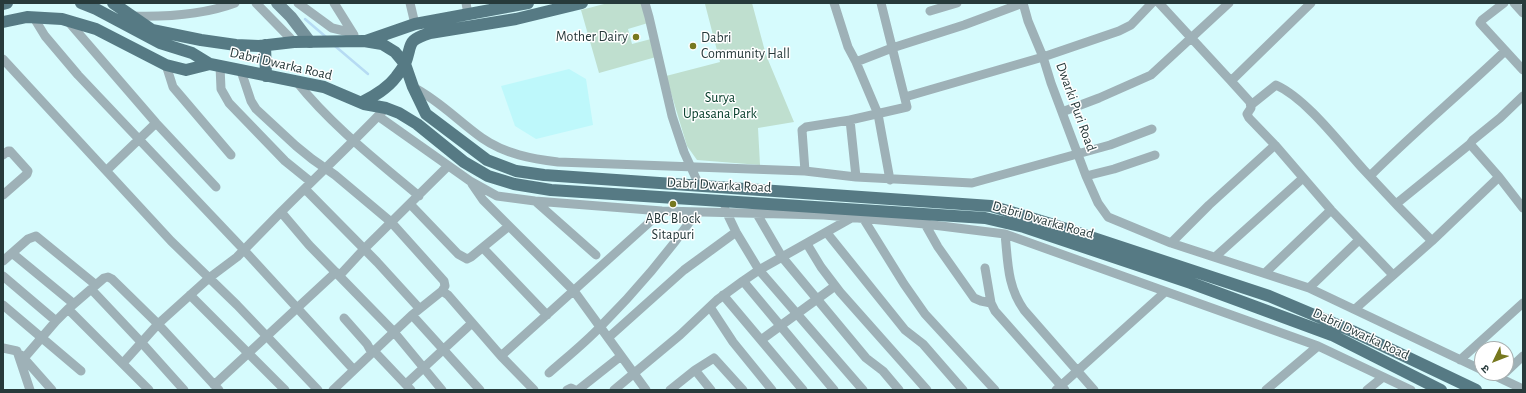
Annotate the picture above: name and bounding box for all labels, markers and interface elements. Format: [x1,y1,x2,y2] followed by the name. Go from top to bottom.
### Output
[556,29,628,45] place label: Mother Dairy
[701,30,790,62] place label: Dabri Community Hall
[631,32,641,42] marker: Mother Dairy
[688,41,698,51] marker: Dabri Community Hall
[228,44,334,84] street label: Dabri Dwarka Road
[1052,60,1100,154] street label: Dwarki Puri Road
[683,90,757,122] park label: Surya Upasana Park
[666,174,772,196] street label: Dabri Dwarka Road
[990,198,1096,242] street label: Dabri Dwarka Road
[668,199,678,209] marker: ABC Block Sitapuri
[646,211,700,244] place label: ABC Block Sitapuri
[1310,304,1412,364] street label: Dabri Dwarka Road
[1474,341,1514,381] north arrow
[1479,363,1492,375] text: उ

